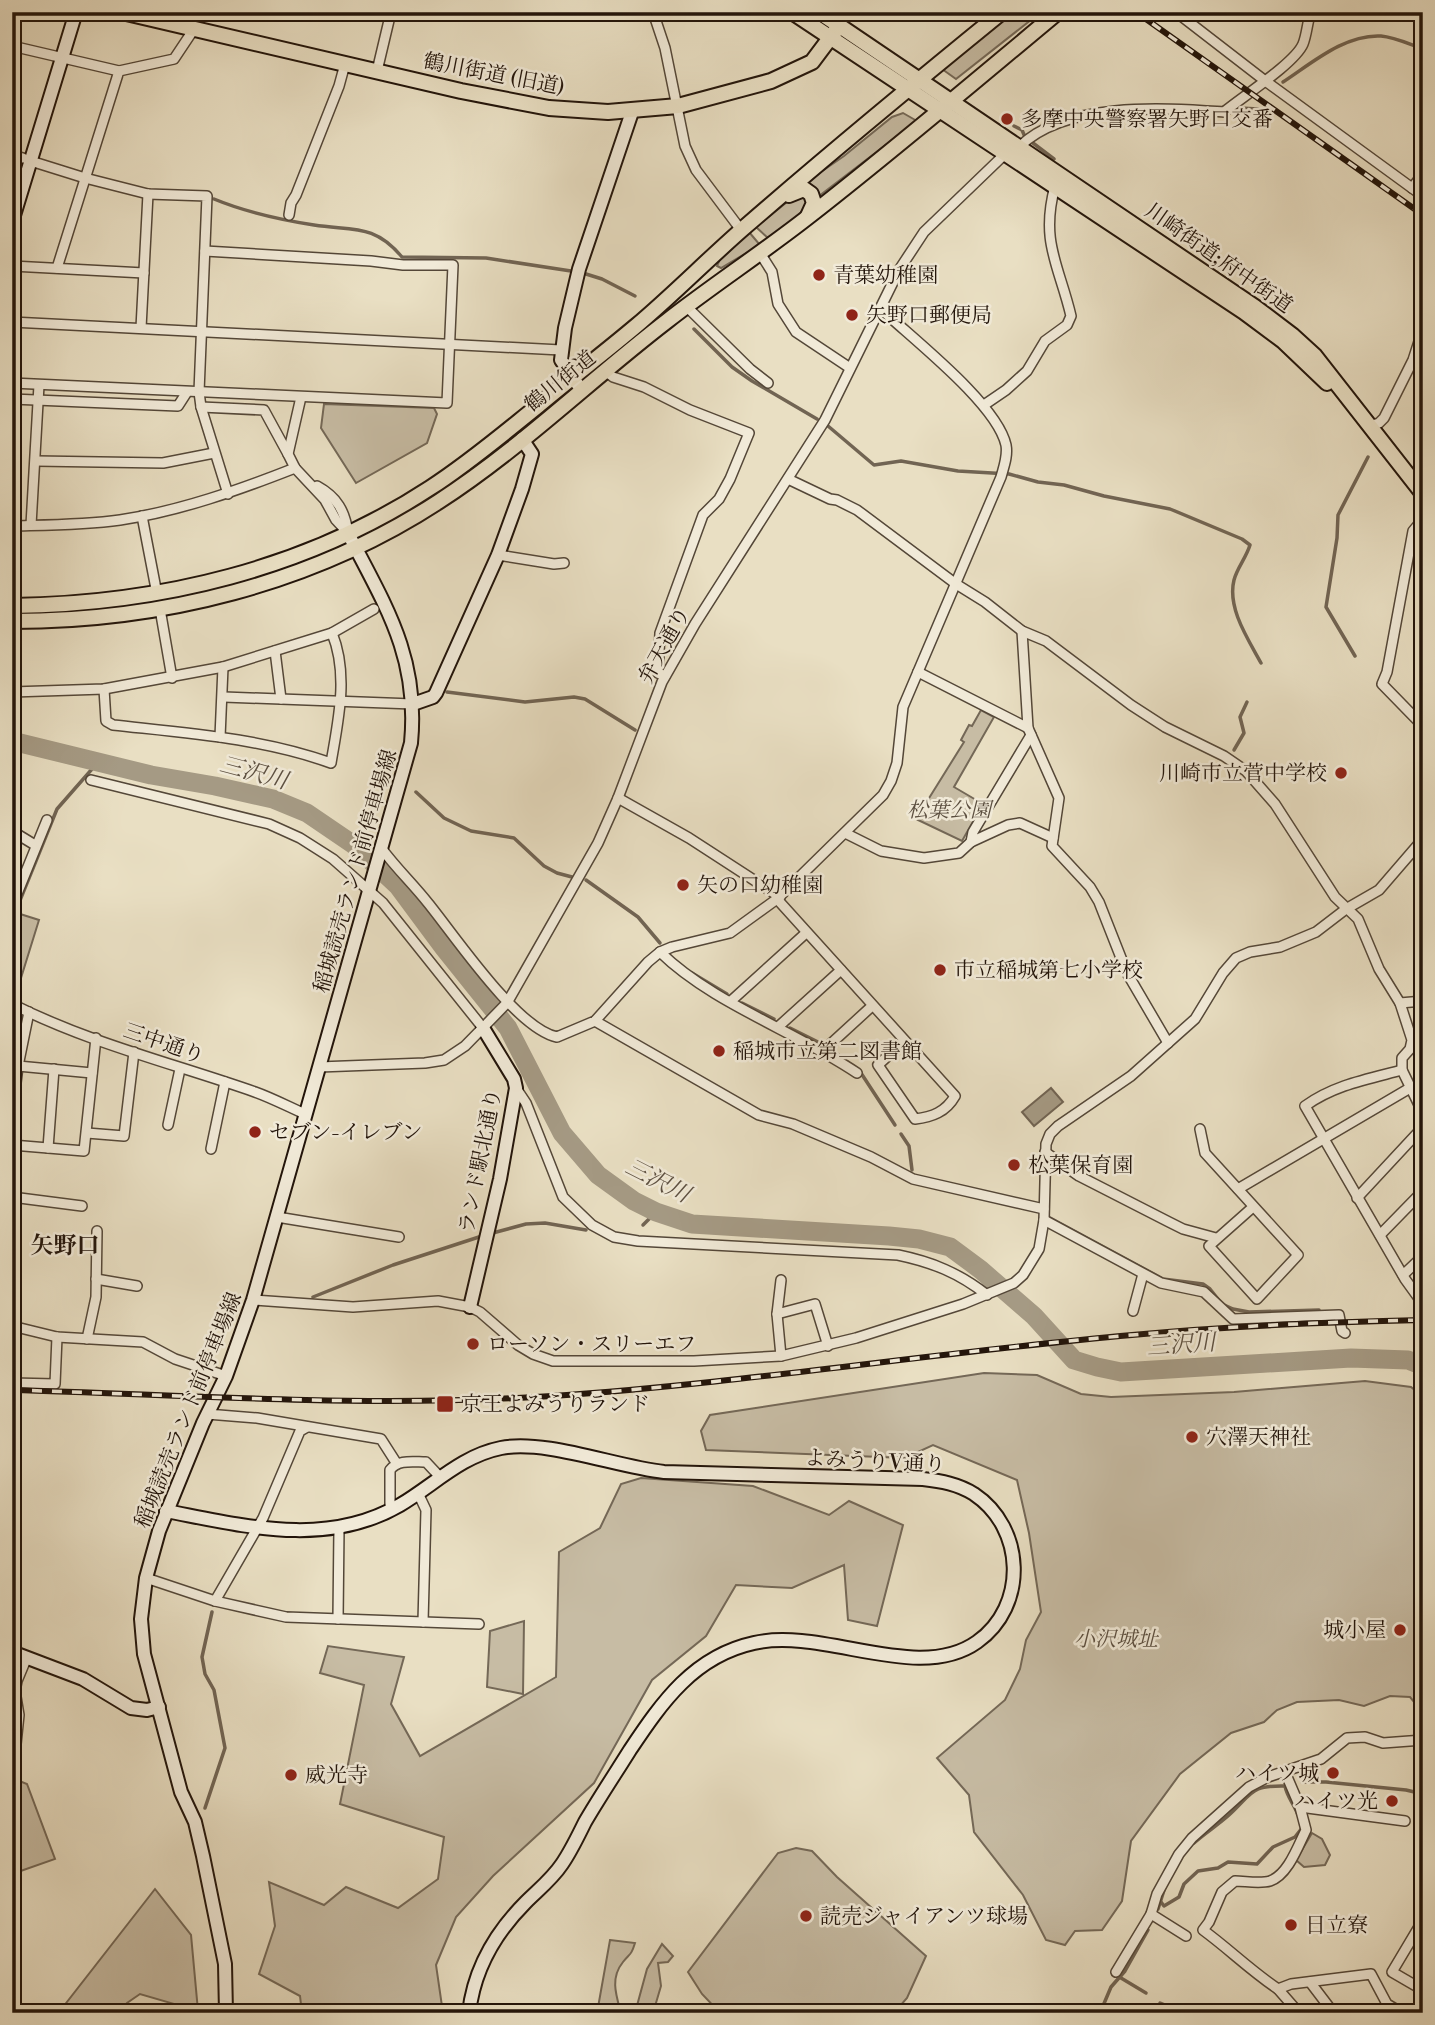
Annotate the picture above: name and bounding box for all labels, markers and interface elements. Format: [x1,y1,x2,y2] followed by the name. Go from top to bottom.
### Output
[421,49,567,101] street label: 鶴川街道 (旧道)
[1021,107,1273,133] place label: 多摩中央警察署矢野口交番
[999,111,1015,127] marker: 多摩中央警察署矢野口交番
[1140,198,1297,319] street label: 川崎街道;府中街道
[833,263,938,289] place label: 青葉幼稚園
[811,267,827,283] marker: 青葉幼稚園
[866,303,992,329] place label: 矢野口郵便局
[844,307,860,323] marker: 矢野口郵便局
[520,345,601,418] street label: 鶴川街道
[633,602,697,689] street label: 弁天通り
[309,747,403,996] street label: 稲城読売ランド前停車場線
[217,751,294,796] water label: 三沢川
[1159,761,1327,787] place label: 川崎市立菅中学校
[1333,765,1349,781] marker: 川崎市立菅中学校
[907,798,994,824] park label: 松葉公園
[697,873,823,899] place label: 矢の口幼稚園
[675,877,691,893] marker: 矢の口幼稚園
[954,958,1143,984] place label: 市立稲城第七小学校
[932,962,948,978] marker: 市立稲城第七小学校
[120,1018,208,1070] street label: 三中通り
[733,1039,922,1065] place label: 稲城市立第二図書館
[711,1043,727,1059] marker: 稲城市立第二図書館
[454,1087,508,1236] street label: ランド駅北通り
[269,1120,423,1146] place label: セブン-イレブン
[247,1124,263,1140] marker: セブン-イレブン
[620,1153,697,1210] water label: 三沢川
[1028,1153,1133,1179] place label: 松葉保育園
[1006,1157,1022,1173] marker: 松葉保育園
[31,1232,100,1260] district label: 矢野口
[130,1289,248,1532] street label: 稲城読売ランド前停車場線
[1146,1328,1219,1361] water label: 三沢川
[487,1332,696,1358] place label: ローソン・スリーエフ
[465,1336,481,1352] marker: ローソン・スリーエフ
[461,1392,650,1418] place label: 京王よみうりランド
[435,1394,455,1414] marker: 京王よみうりランド
[1206,1425,1311,1451] place label: 穴澤天神社
[1184,1429,1200,1445] marker: 穴澤天神社
[804,1445,946,1479] street label: よみうりV通り
[1323,1618,1386,1644] place label: 城小屋
[1392,1622,1408,1638] marker: 城小屋
[1074,1627,1160,1653] park label: 小沢城址
[1235,1761,1319,1787] place label: ハイツ城
[305,1763,368,1789] place label: 威光寺
[1325,1765,1341,1781] marker: ハイツ城
[283,1767,299,1783] marker: 威光寺
[1294,1789,1378,1815] place label: ハイツ光
[1384,1793,1400,1809] marker: ハイツ光
[820,1904,1028,1930] place label: 読売ジャイアンツ球場
[798,1908,814,1924] marker: 読売ジャイアンツ球場
[1305,1913,1368,1939] place label: 日立寮
[1283,1917,1299,1933] marker: 日立寮

